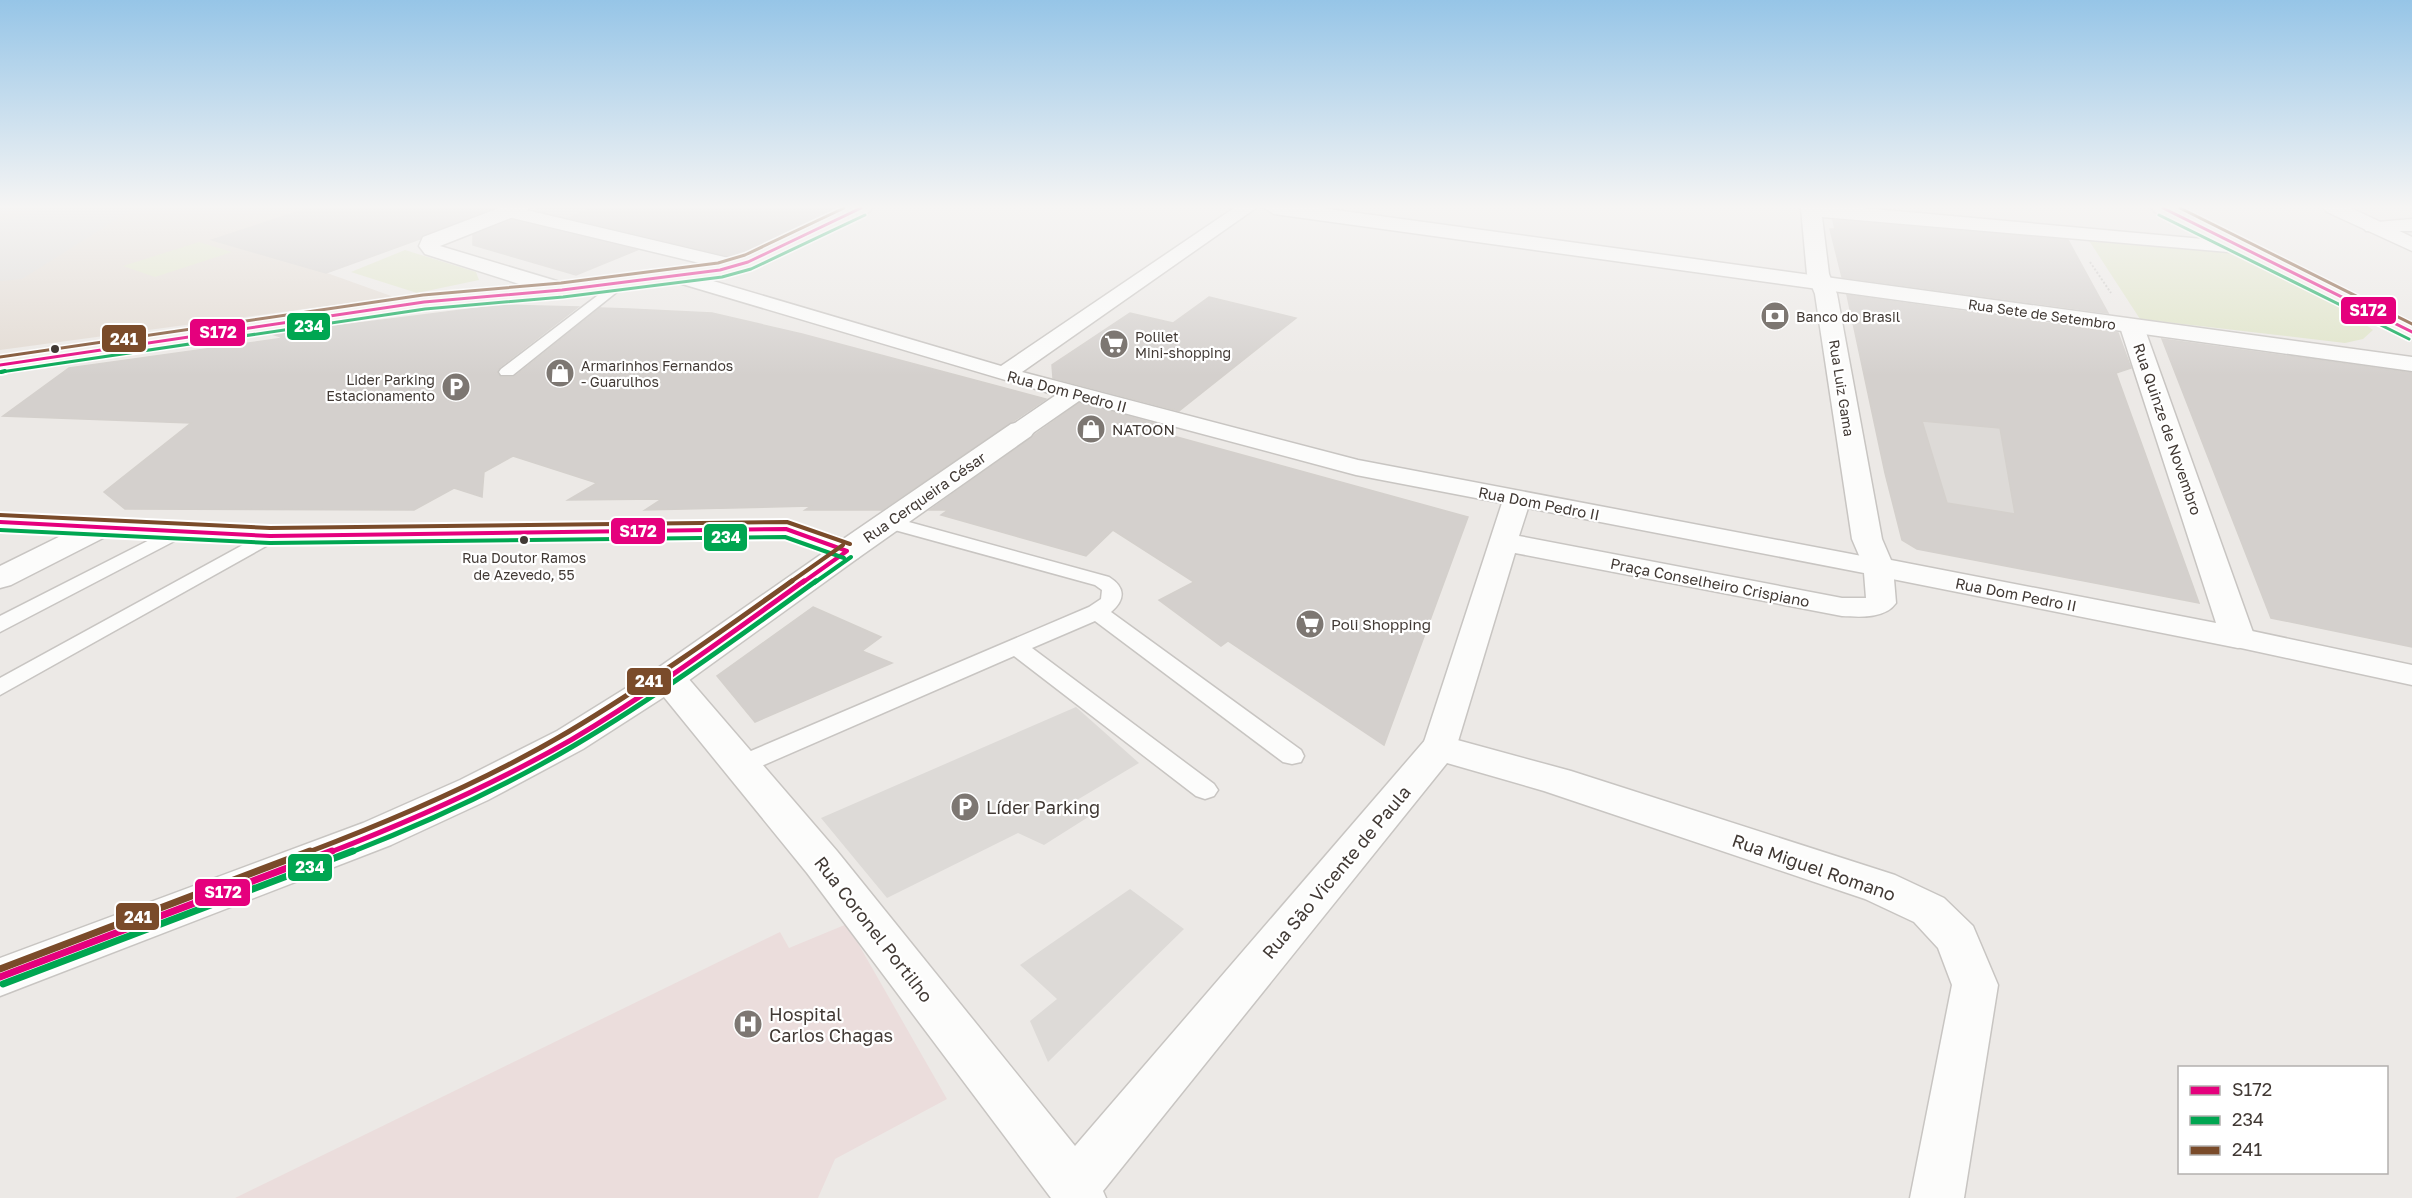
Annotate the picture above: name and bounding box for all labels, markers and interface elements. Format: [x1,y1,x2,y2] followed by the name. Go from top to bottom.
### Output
[1967,295,2117,333] street label: Rua Sete de Setembro
[2340,296,2397,325] line badge: S172
[1759,300,1791,332] bank icon: Banco do Brasil
[2349,300,2387,320] text: S172
[1796,308,1900,325] place label: Banco do Brasil
[286,312,331,341] line badge: 234
[294,316,324,336] text: 234
[189,318,246,347] line badge: S172
[199,322,237,342] text: S172
[101,324,147,353] line badge: 241
[1098,328,1130,360] supermarket icon: Polilet Mini-shopping
[1135,328,1231,361] place label: Polilet Mini-shopping
[110,329,138,349] text: 241
[1826,338,1858,438] street label: Rua Luiz Gama
[2130,341,2206,517] street label: Rua Quinze de Novembro
[49,343,61,355] unlabelled marker
[544,357,576,389] shop icon: Armarinhos Fernandos - Guarulhos
[581,357,733,390] place label: Armarinhos Fernandos - Guarulhos
[1005,366,1129,416] street label: Rua Dom Pedro II
[326,371,435,404] place label: Lider Parking Estacionamento
[440,371,472,403] parking icon: Lider Parking Estacionamento
[1075,413,1107,445] shop icon: NATOON
[1112,420,1175,438] place label: NATOON
[859,448,989,546] street label: Rua Cerqueira César
[1477,482,1601,524] street label: Rua Dom Pedro II
[610,517,666,545] line badge: S172
[619,521,657,541] text: S172
[703,523,748,552] line badge: 234
[711,527,741,547] text: 234
[518,534,530,546] marker: Rua Doutor Ramos de Azevedo, 55
[462,549,586,583] place label: Rua Doutor Ramos de Azevedo, 55
[1609,554,1811,610] street label: Praça Conselheiro Crispiano
[1954,573,2078,615] street label: Rua Dom Pedro II
[1294,608,1326,640] supermarket icon: Poli Shopping
[1331,615,1431,633] place label: Poli Shopping
[626,667,672,696] line badge: 241
[635,671,663,691] text: 241
[1257,781,1415,963] street label: Rua São Vicente de Paula
[949,791,981,823] parking icon: Líder Parking
[986,796,1100,818] place label: Líder Parking
[1729,829,1899,905] street label: Rua Miguel Romano
[810,852,938,1006] street label: Rua Coronel Portilho
[287,853,333,882] line badge: 234
[295,857,325,877] text: 234
[194,878,251,907] line badge: S172
[204,882,242,902] text: S172
[115,902,160,931] line badge: 241
[124,907,152,927] text: 241
[769,1003,893,1046] place label: Hospital Carlos Chagas
[732,1008,764,1040] hospital icon: Hospital Carlos Chagas
[2178,1066,2388,1174] legend
[2232,1078,2272,1100] text: S172
[2232,1108,2264,1130] text: 234
[2232,1138,2262,1160] text: 241

